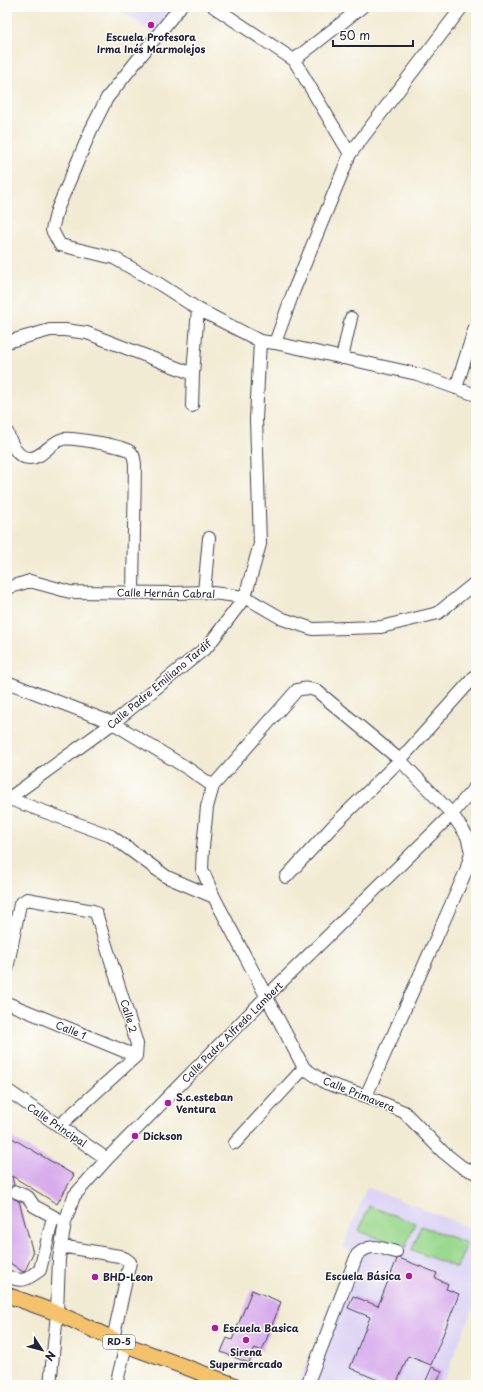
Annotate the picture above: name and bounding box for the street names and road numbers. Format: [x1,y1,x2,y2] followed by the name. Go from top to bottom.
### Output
[117,584,216,601] street label: Calle Hernán Cabral
[103,635,215,732] street label: Calle Padre Emiliano Tardif
[178,978,286,1086] street label: Calle Padre Alfredo Lambert
[117,997,142,1034] street label: Calle 2
[54,1017,89,1042] street label: Calle 1
[321,1072,398,1115] street label: Calle Primavera
[24,1099,90,1150] street label: Calle Principal
[103,1335,135,1349] road number: RD-5

